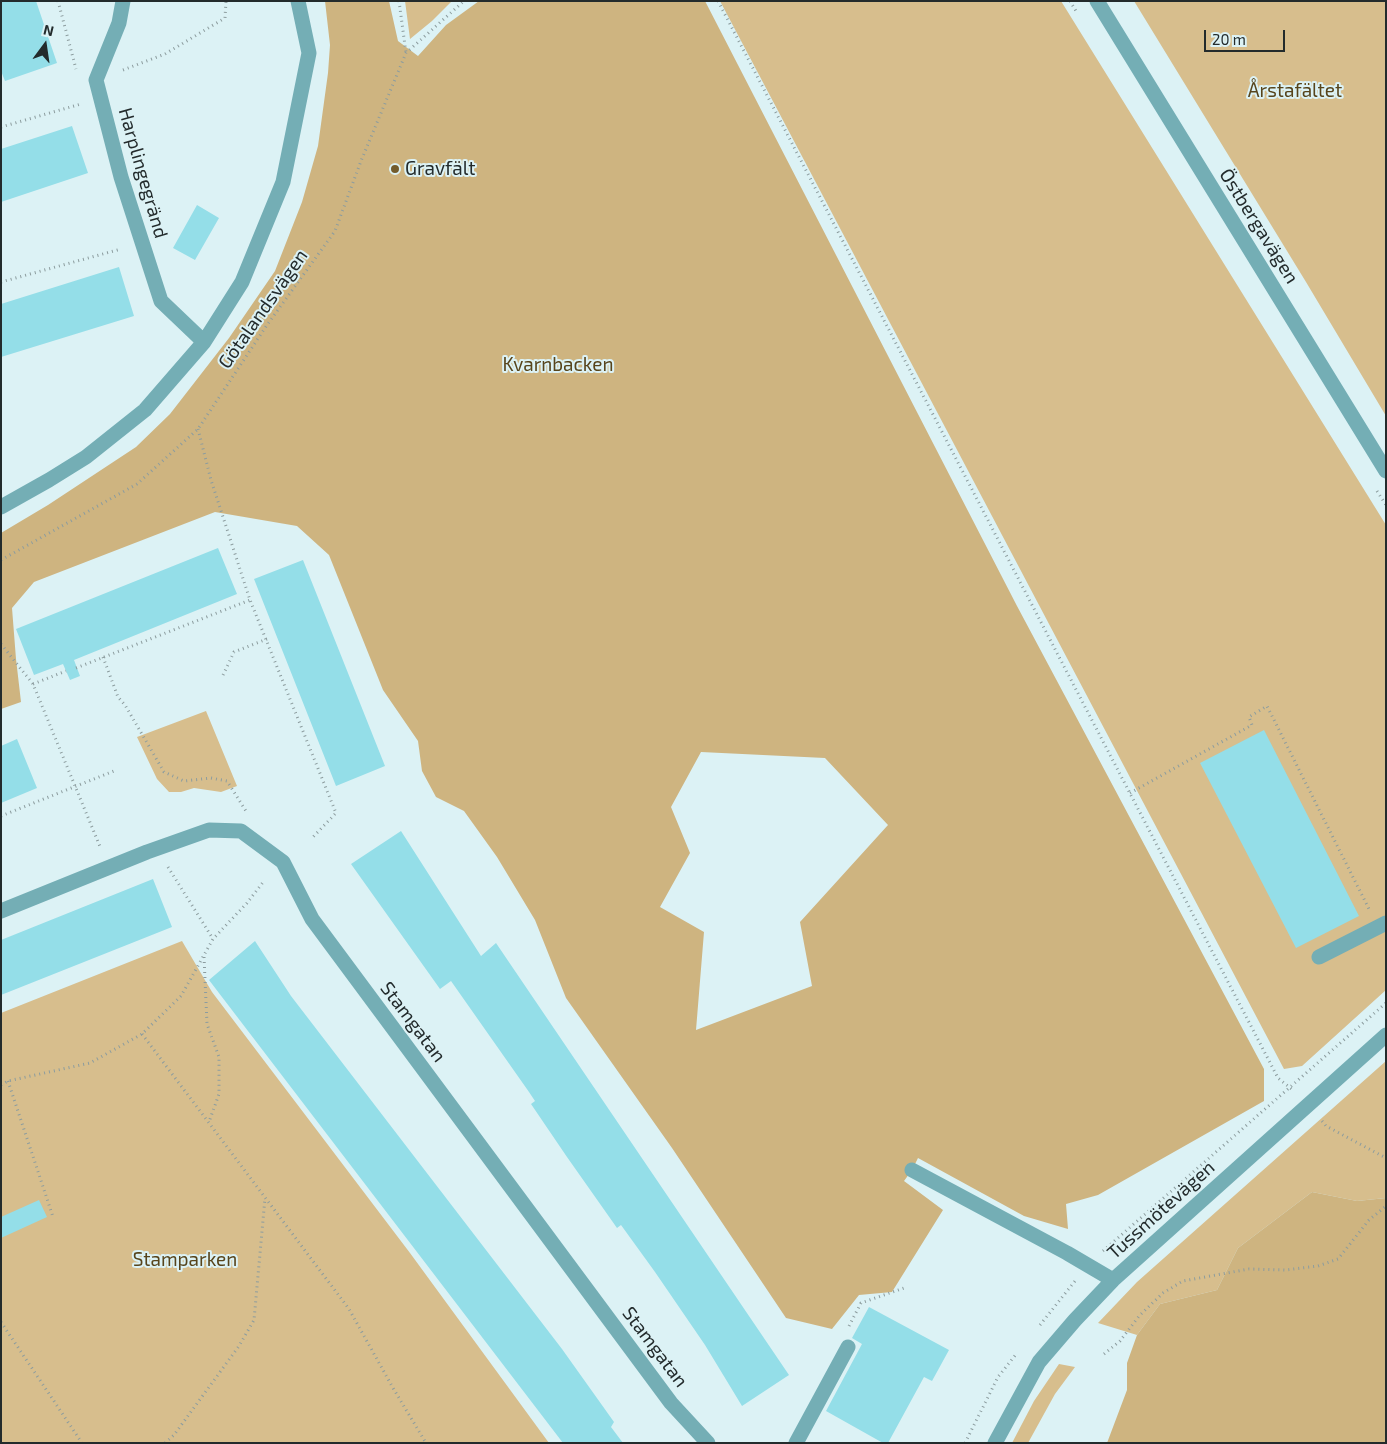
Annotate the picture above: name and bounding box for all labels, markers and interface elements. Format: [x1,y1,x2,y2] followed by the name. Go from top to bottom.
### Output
[20,20,70,70] north arrow
[42,20,56,39] text: N
[1207,20,1288,52] scale bar
[1212,30,1246,48] text: 20 m
[1248,80,1342,102] park label: Årstafältet
[114,105,172,241] street label: Harplingegränd
[405,158,475,180] place label: Gravfält
[389,163,401,175] marker: Gravfält
[1215,164,1303,288] street label: Östbergavägen
[213,245,313,373] street label: Götalandsvägen
[503,354,613,376] park label: Kvarnbacken
[375,977,451,1067] street label: Stamgatan
[1103,1156,1219,1264] street label: Tussmötevägen
[133,1249,237,1271] park label: Stamparken
[617,1302,693,1392] street label: Stamgatan

